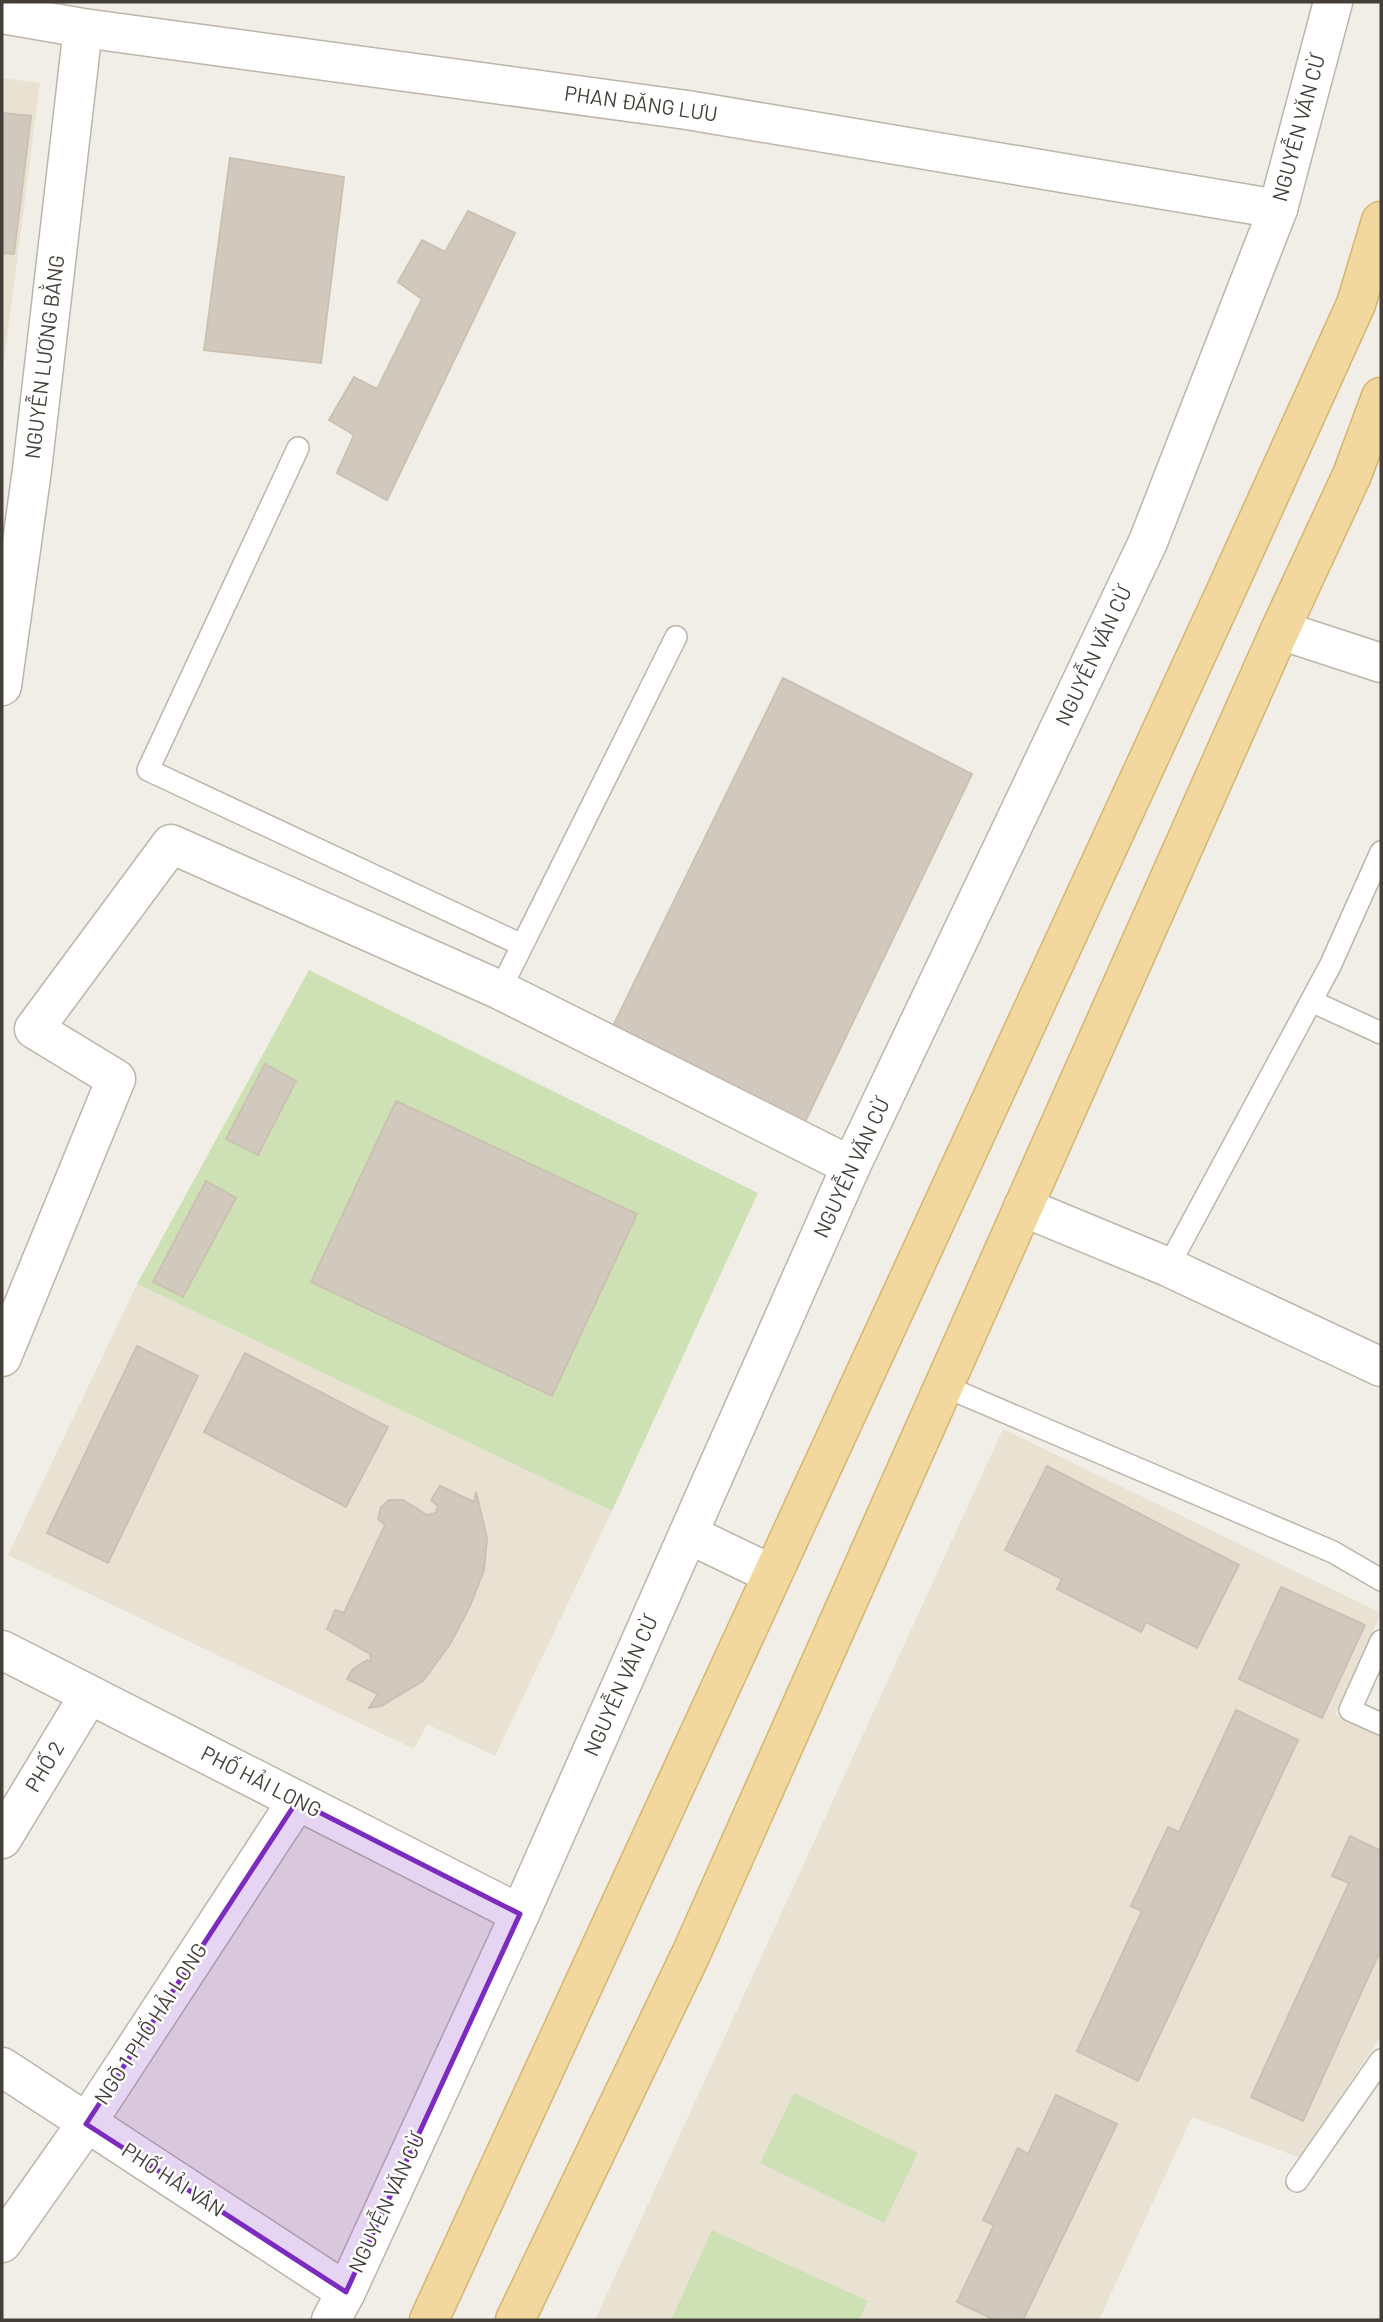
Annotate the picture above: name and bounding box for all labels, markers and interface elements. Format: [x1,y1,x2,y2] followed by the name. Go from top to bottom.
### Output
[1265,50,1330,204] street label: NGUYỄN VĂN CỪ
[563,79,719,126] street label: PHAN ĐĂNG LƯU
[17,253,68,460] street label: NGUYỄN LƯƠNG BẰNG
[1048,580,1137,729] street label: NGUYỄN VĂN CỪ
[806,1092,895,1241] street label: NGUYỄN VĂN CỪ
[577,1610,662,1760] street label: NGUYỄN VĂN CỪ
[19,1736,69,1796] street label: PHỐ 2
[197,1740,326,1822] street label: PHỐ HẢI LONG
[88,1938,211,2109] street label: NGÕ 1 PHỐ HẢI LONG
[341,2127,430,2276] street label: NGUYỄN VĂN CỪ
[118,2136,230,2221] street label: PHỐ HẢI VÂN

